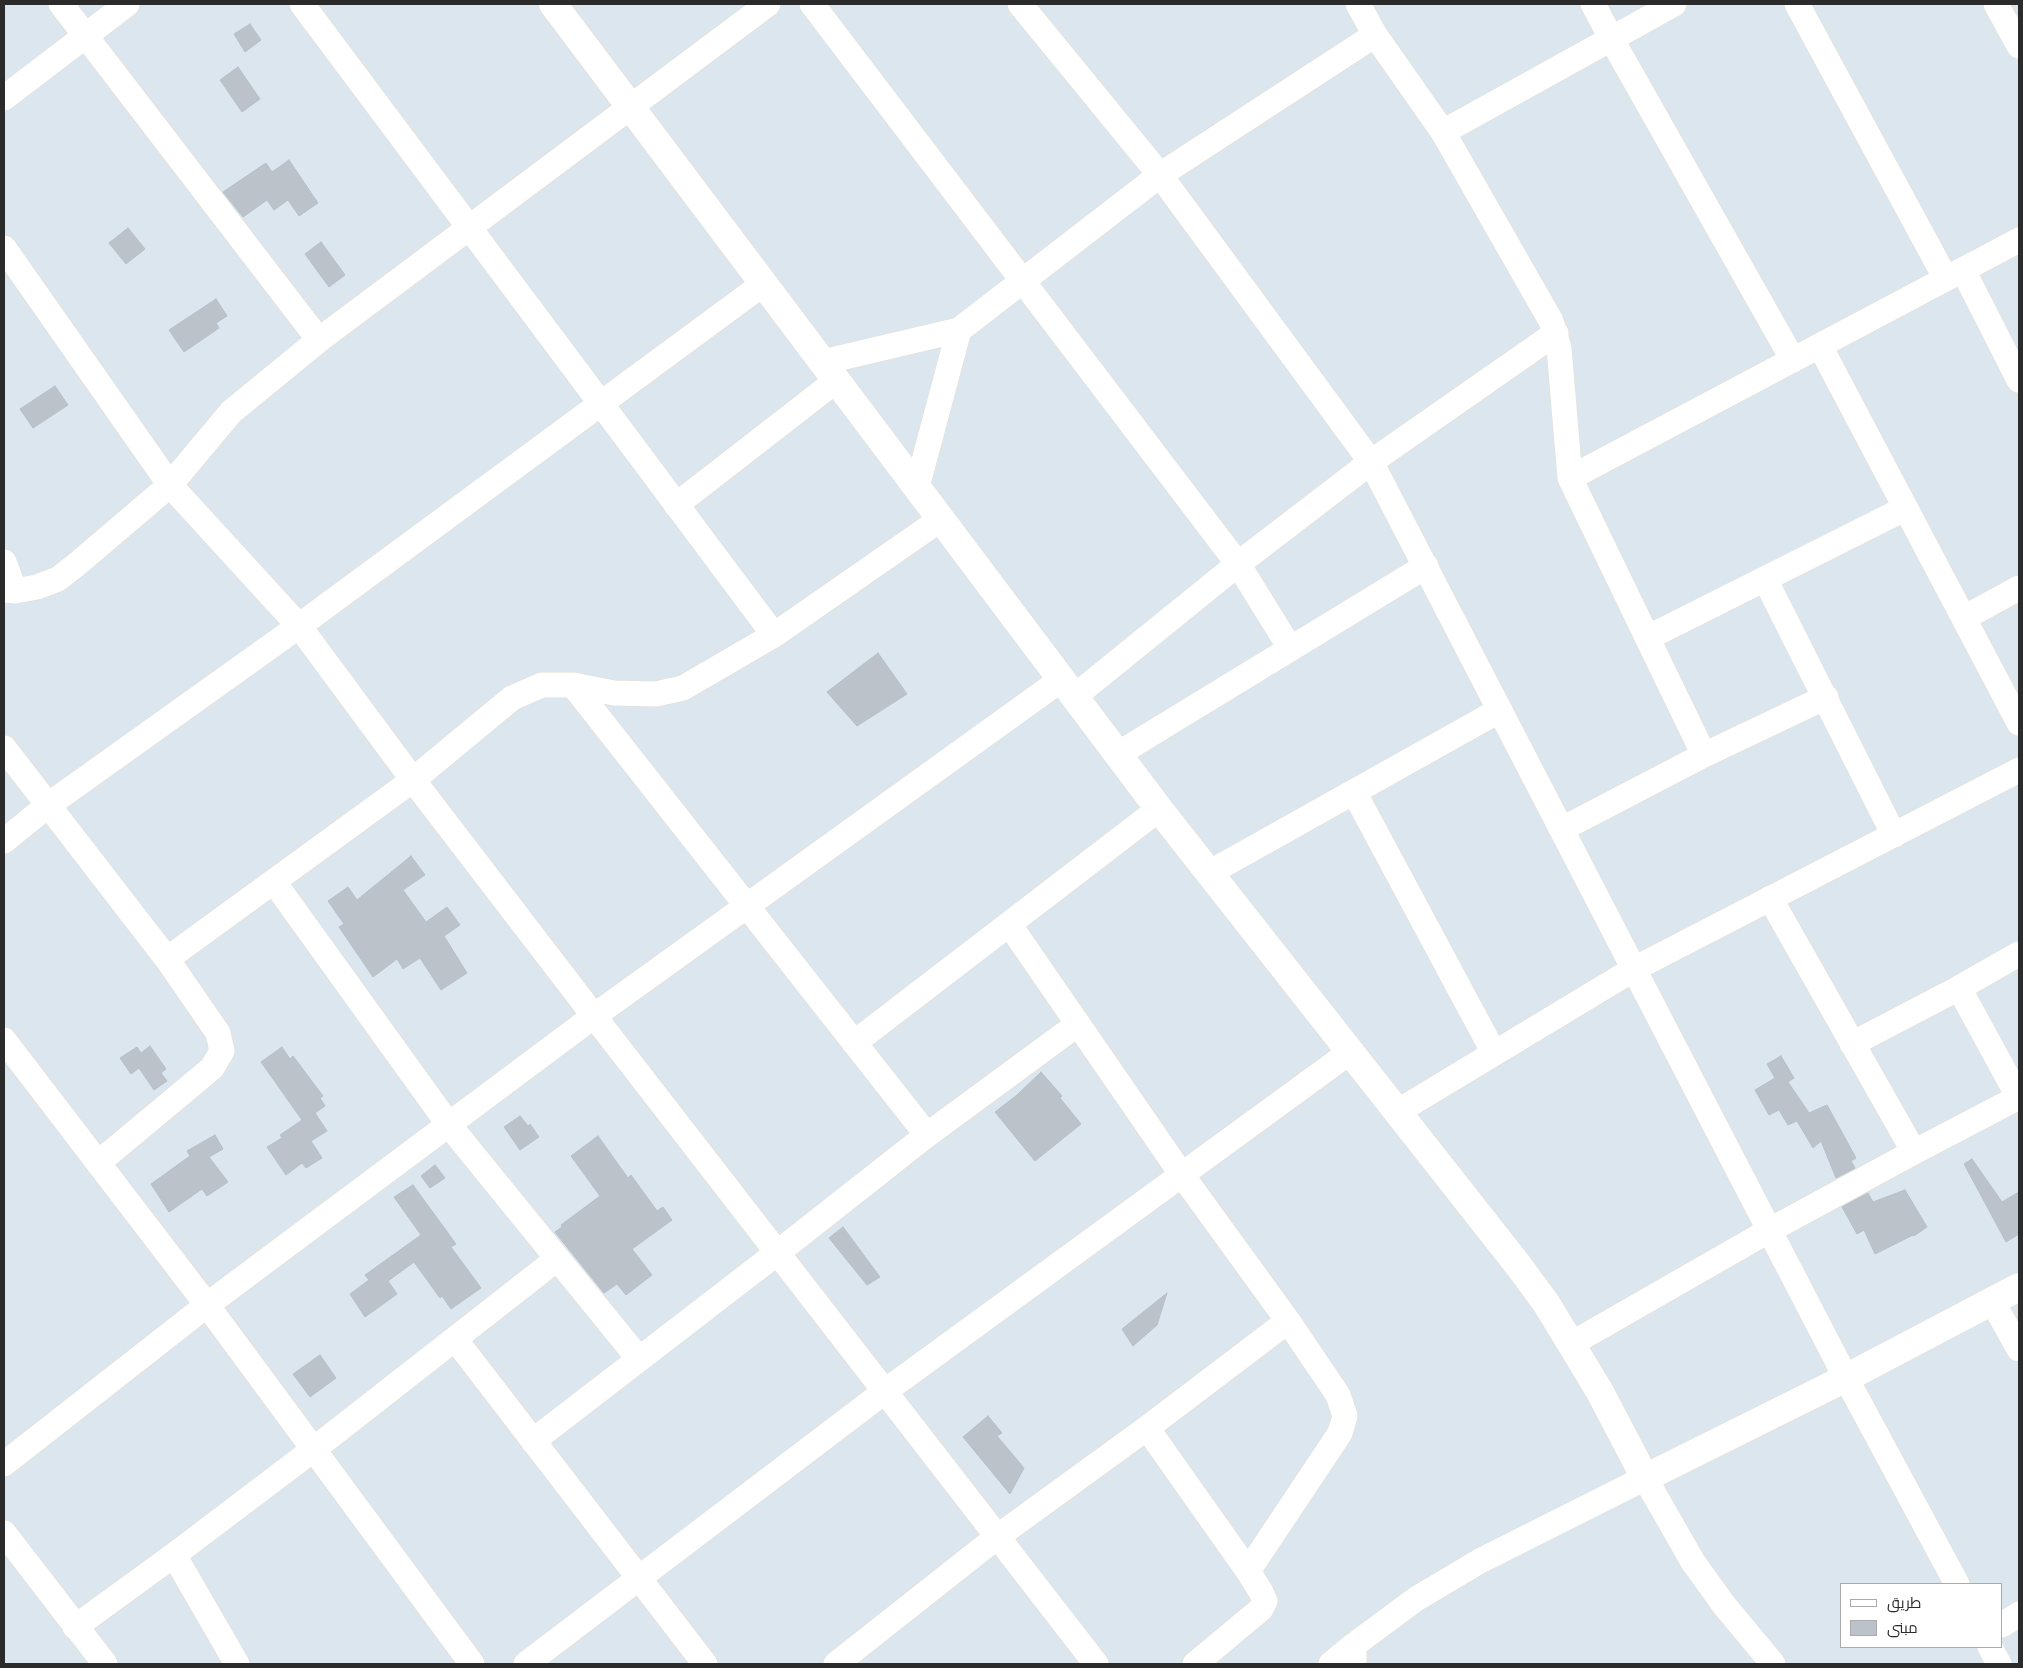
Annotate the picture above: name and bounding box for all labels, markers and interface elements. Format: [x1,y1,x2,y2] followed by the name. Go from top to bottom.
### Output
[1840,1583,2003,1648] legend
[1887,1593,1921,1611] text: طريق
[1887,1618,1918,1636] text: مبنى

